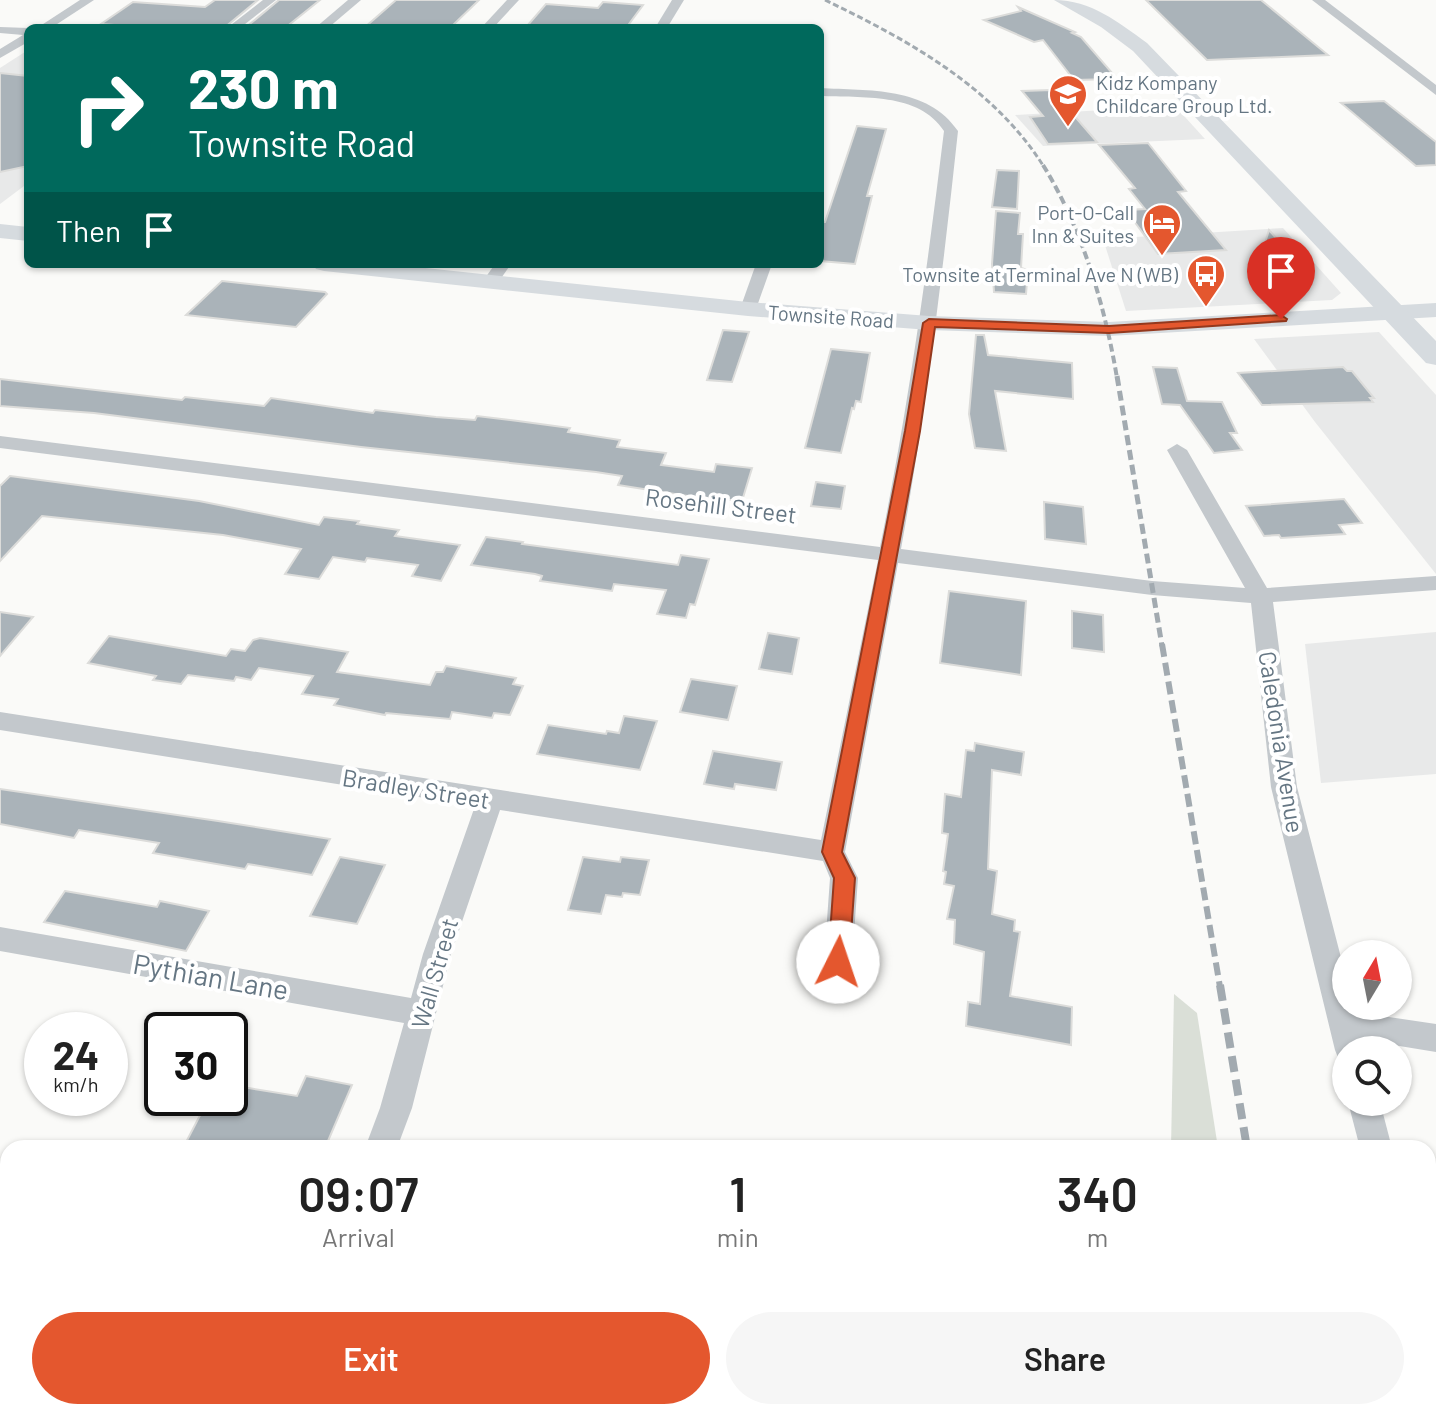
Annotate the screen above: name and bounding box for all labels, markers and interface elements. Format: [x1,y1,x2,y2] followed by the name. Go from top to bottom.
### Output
[188,53,339,120] text: 230 m
[56,56,160,160] icon: right
[1096,70,1273,117] place label: Kidz Kompany Childcare Group Ltd.
[1047,73,1089,128] school or university icon: Kidz Kompany Childcare Group Ltd.
[188,121,415,164] text: Townsite Road
[1032,200,1134,247] place label: Port-O-Call Inn & Suites
[1141,202,1183,257] hotel icon: Port-O-Call Inn & Suites
[137,208,181,252] icon: arrive
[56,212,121,248] text: Then
[1247,237,1315,319] pin
[1259,249,1303,293] icon: arrive
[1185,253,1227,308] bus stop icon: Townsite at Terminal Ave N (WB)
[902,262,1179,286] place label: Townsite at Terminal Ave N (WB)
[767,300,895,332] street label: Townsite Road
[644,481,798,529] street label: Rosehill Street
[1253,649,1311,835] street label: Caledonia Avenue
[340,762,492,814] street label: Bradley Street
[404,914,464,1032] street label: Wall Street
[796,920,880,1004] position arrow
[1332,940,1412,1020] north arrow
[1332,940,1412,1116] map controls
[131,946,291,1006] street label: Pythian Lane
[144,1012,248,1116] speed limit sign: 30
[53,1030,99,1078] text: 24
[1332,1036,1412,1116] button: search
[53,1072,99,1096] text: km/h
[298,1164,418,1222] text: 09:07
[729,1164,746,1222] text: 1
[1057,1164,1138,1222] text: 340
[322,1221,395,1252] text: Arrival
[717,1221,759,1252] text: min
[1087,1221,1108,1252] text: m
[32,1312,710,1404] button: Exit
[726,1312,1404,1404] button: Share

